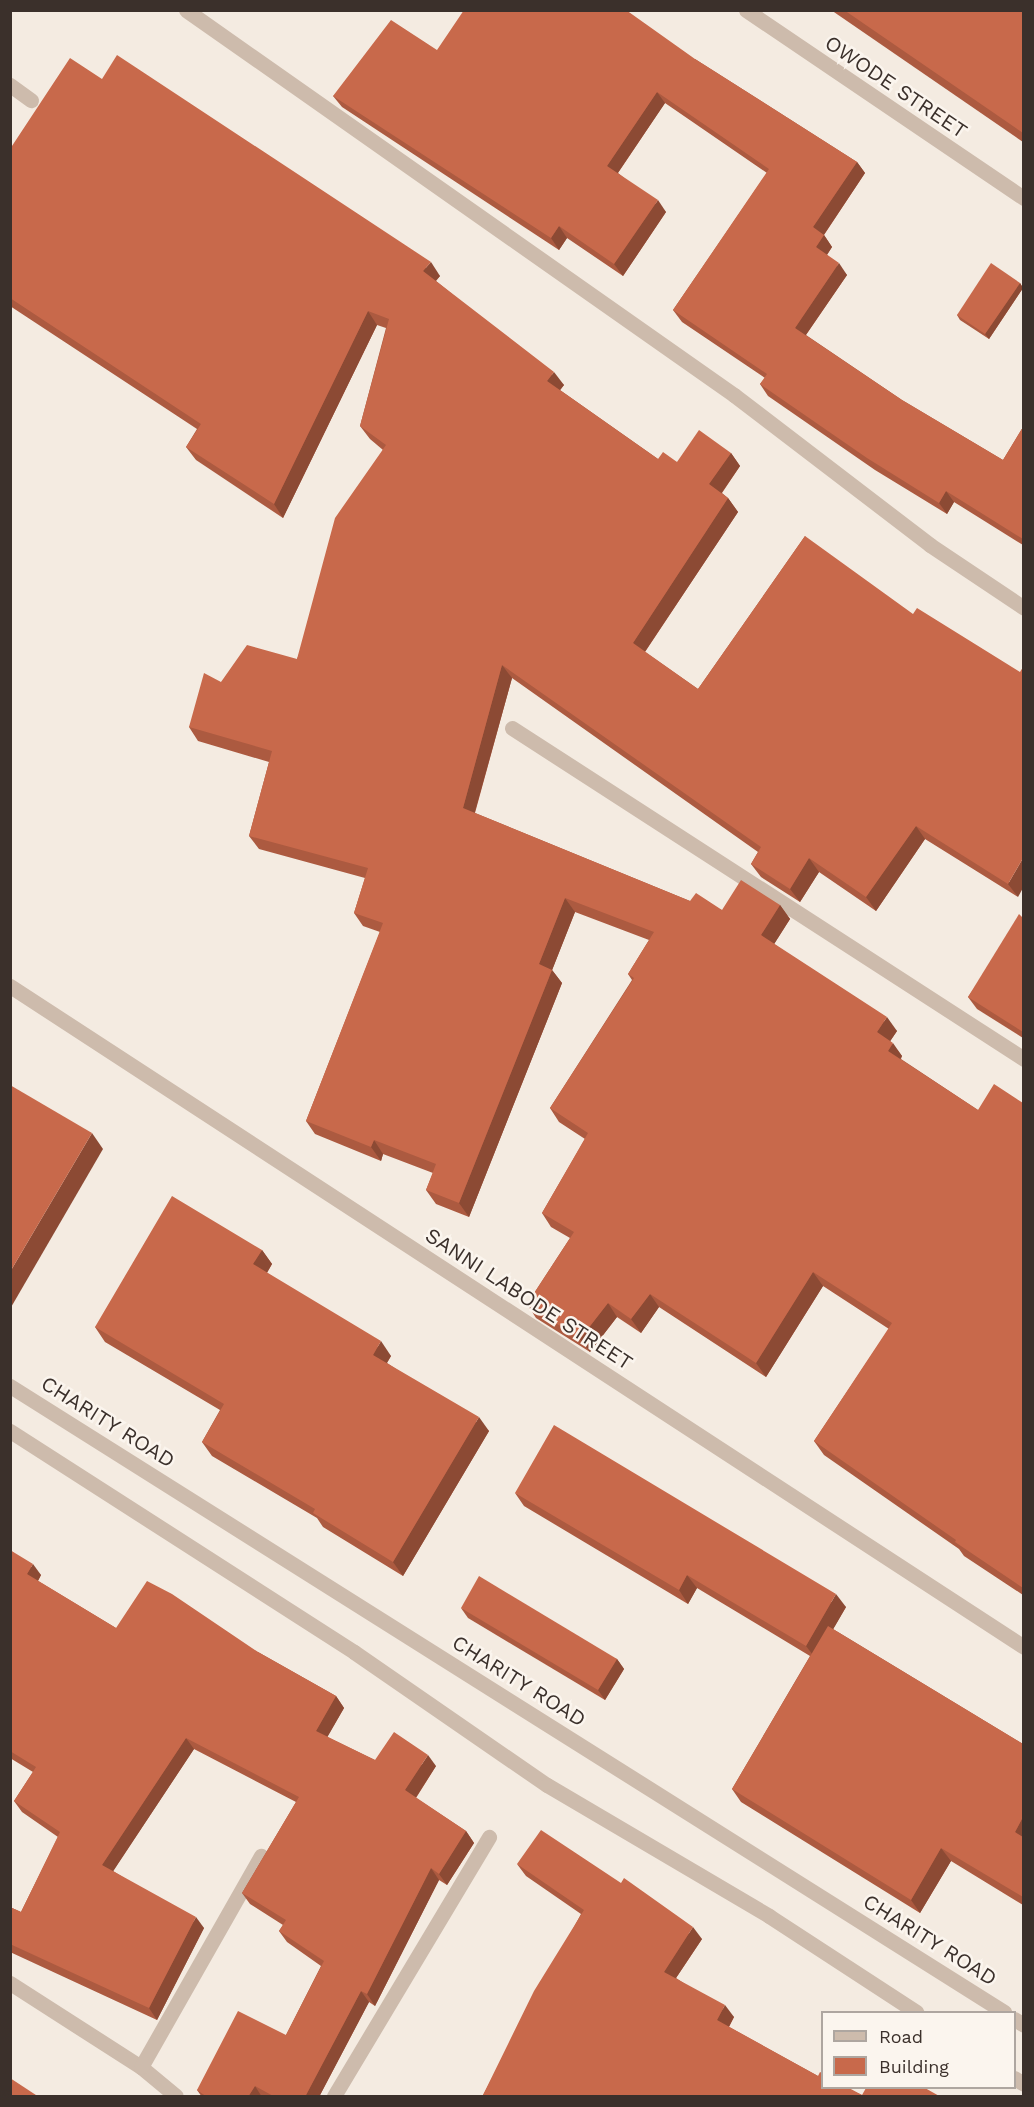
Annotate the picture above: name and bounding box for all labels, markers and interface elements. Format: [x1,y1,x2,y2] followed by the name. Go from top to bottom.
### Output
[820,30,972,144] street label: OWODE STREET
[421,1223,637,1375] street label: SANNI LABODE STREET
[36,1371,180,1473] street label: CHARITY ROAD
[447,1630,591,1732] street label: CHARITY ROAD
[858,1889,1002,1991] street label: CHARITY ROAD
[821,2011,1016,2089] legend
[879,2026,923,2047] text: Road
[879,2056,949,2077] text: Building

